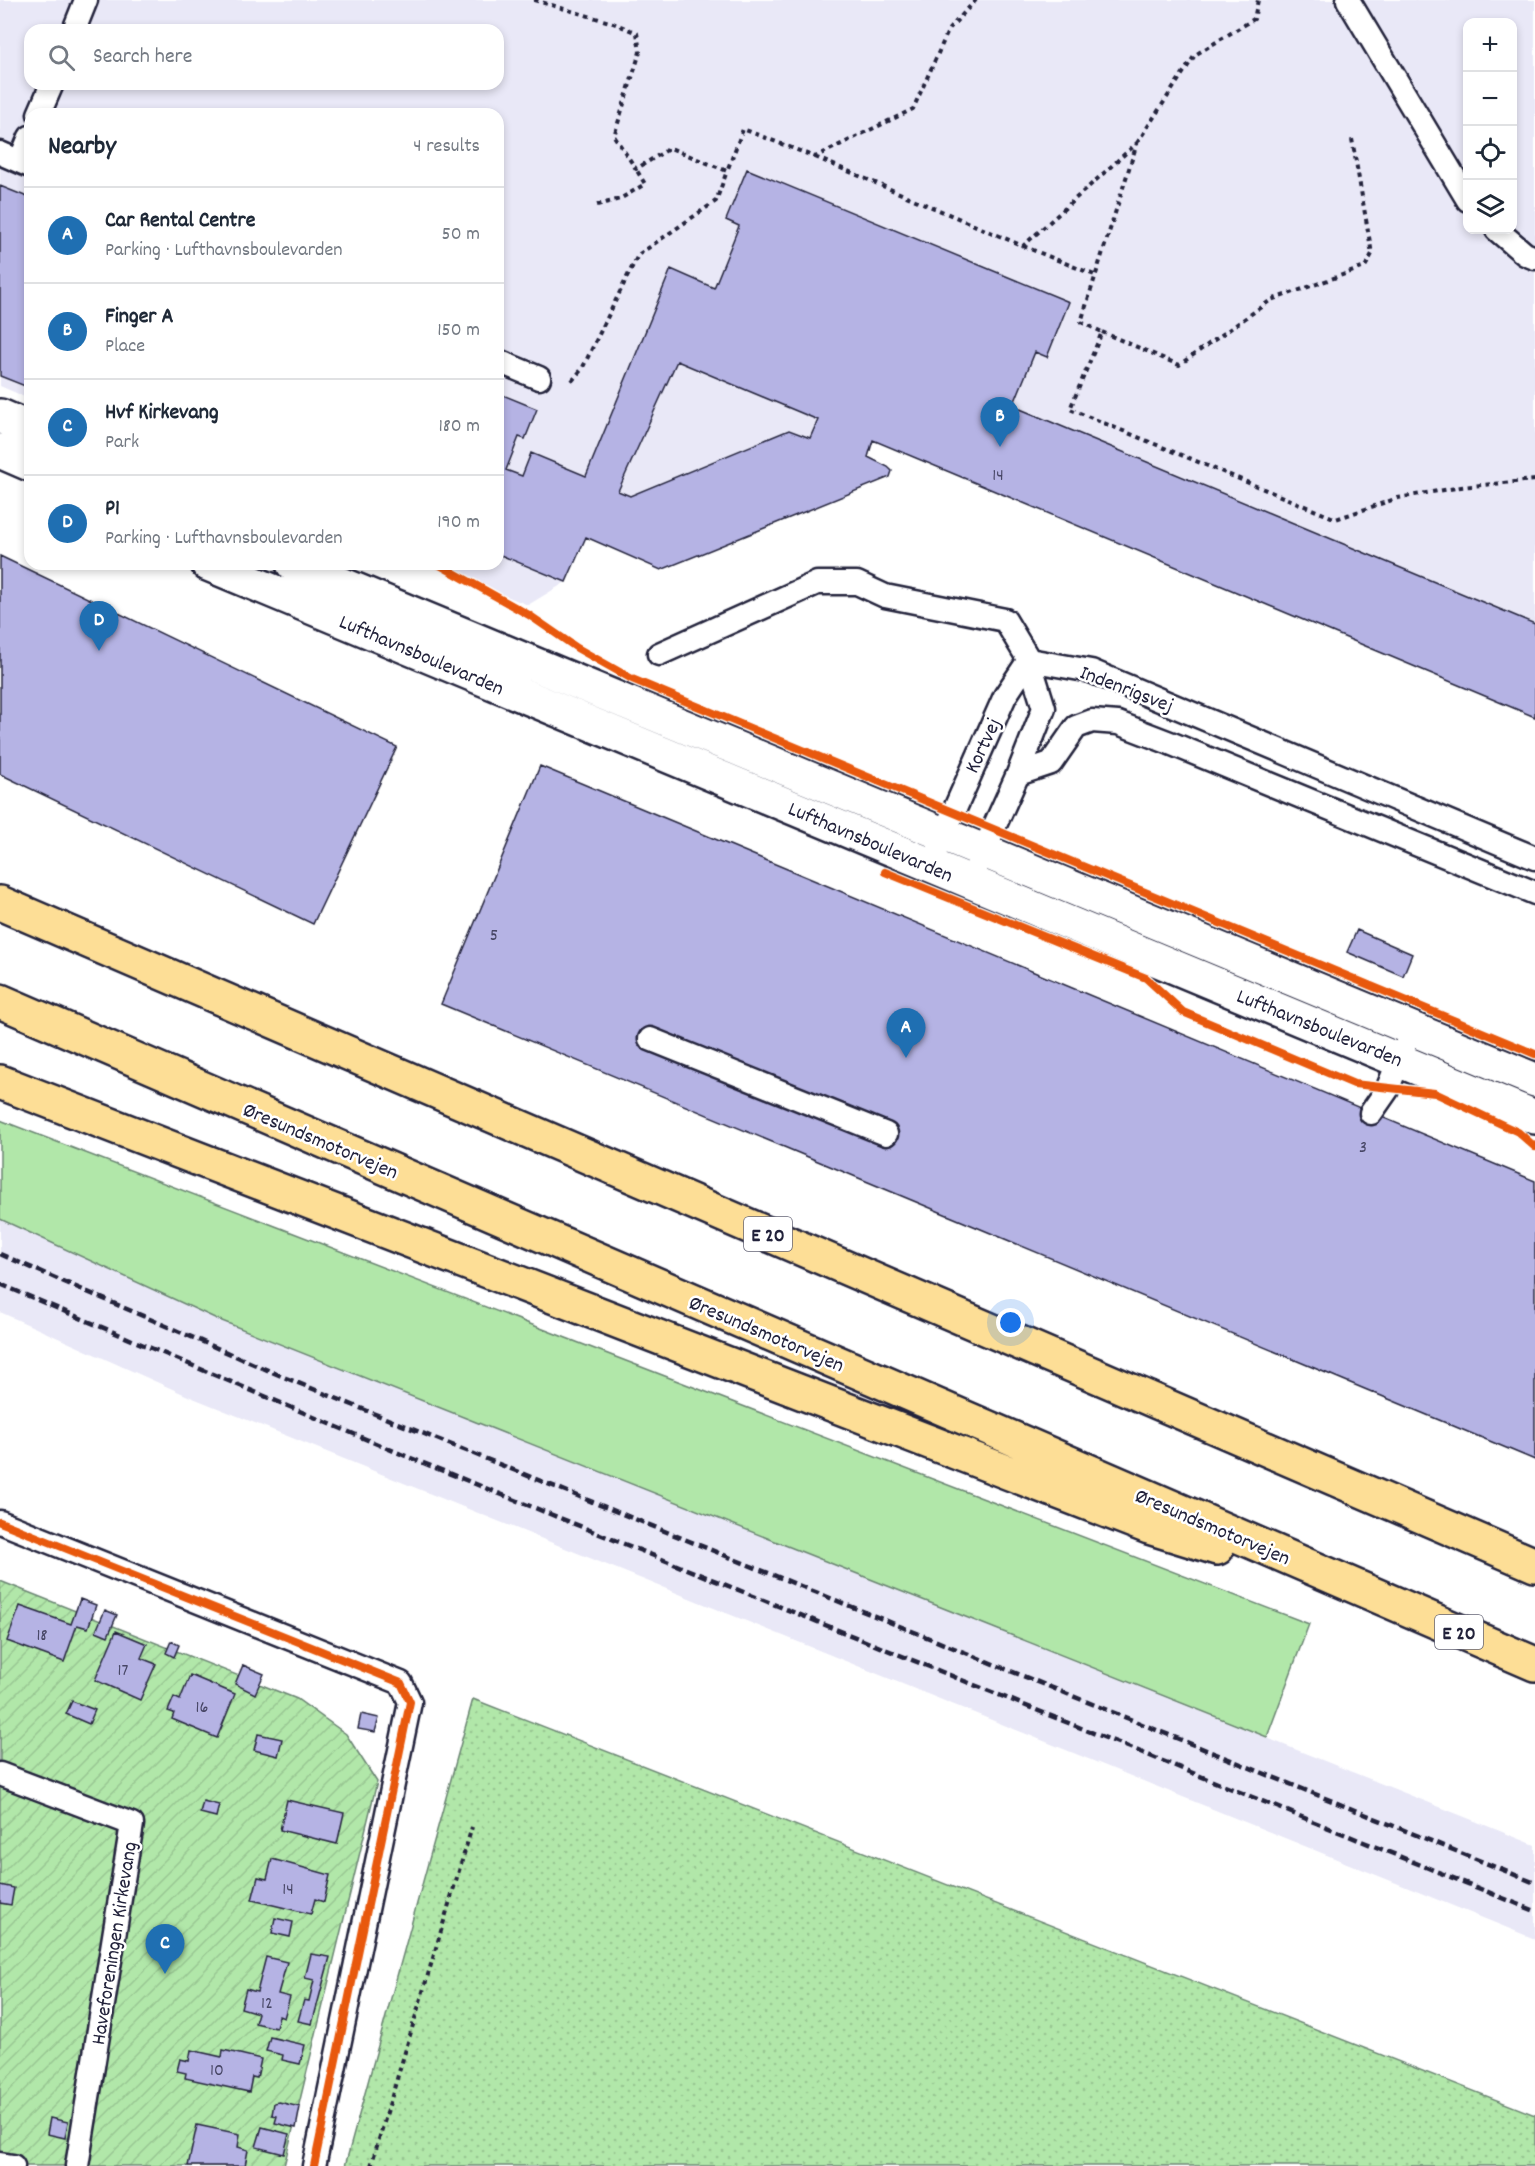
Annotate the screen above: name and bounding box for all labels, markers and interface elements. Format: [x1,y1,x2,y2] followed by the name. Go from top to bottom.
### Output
[1463,18,1517,234] map controls
[1463,18,1517,72] button: +
[24,24,504,90] search box
[45,41,78,74] icon: search
[93,42,192,73] text: Search here
[1463,72,1517,126] button: −
[1463,126,1517,180] button: locate
[48,129,116,166] text: Nearby
[413,133,480,161] text: 4 results
[1463,180,1517,234] button: layers
[105,206,255,237] text: Car Rental Centre
[62,221,73,249] text: A
[442,221,480,249] text: 50 m
[105,237,343,265] text: Parking · Lufthavnsboulevarden
[105,302,174,333] text: Finger A
[63,317,72,345] text: B
[437,317,480,345] text: 150 m
[105,333,145,361] text: Place
[105,398,219,429] text: Hvf Kirkevang
[980,398,1020,447] pin: B
[63,413,72,441] text: C
[438,413,480,441] text: 180 m
[105,429,139,457] text: Park
[992,464,1004,489] house number: 14
[105,494,120,525] text: P1
[62,509,73,537] text: D
[437,509,480,537] text: 190 m
[105,525,343,553] text: Parking · Lufthavnsboulevarden
[80,602,118,651] pin: D
[334,608,508,705] street label: Lufthavnsboulevarden
[1075,659,1177,722] street label: Indenrigsvej
[959,714,1011,779] street label: Kortvej
[783,795,957,892] street label: Lufthavnsboulevarden
[490,924,498,949] house number: 5
[1231,983,1406,1077] street label: Lufthavnsboulevarden
[886,1008,926,1058] pin: A
[238,1097,402,1189] street label: Øresundsmotorvejen
[1359,1136,1367,1161] house number: 3
[744,1217,792,1251] road number: E 20
[684,1290,848,1382] street label: Øresundsmotorvejen
[996,1308,1025,1337] your location
[1130,1483,1294,1575] street label: Øresundsmotorvejen
[1435,1615,1483,1649] road number: E 20
[36,1624,48,1649] house number: 18
[118,1659,129,1684] house number: 17
[196,1696,208,1721] house number: 16
[85,1840,147,2047] street label: Haveforeningen Kirkevang
[282,1878,294,1903] house number: 14
[146,1924,184,1974] pin: C
[261,1992,273,2017] house number: 12
[210,2059,224,2084] house number: 10

